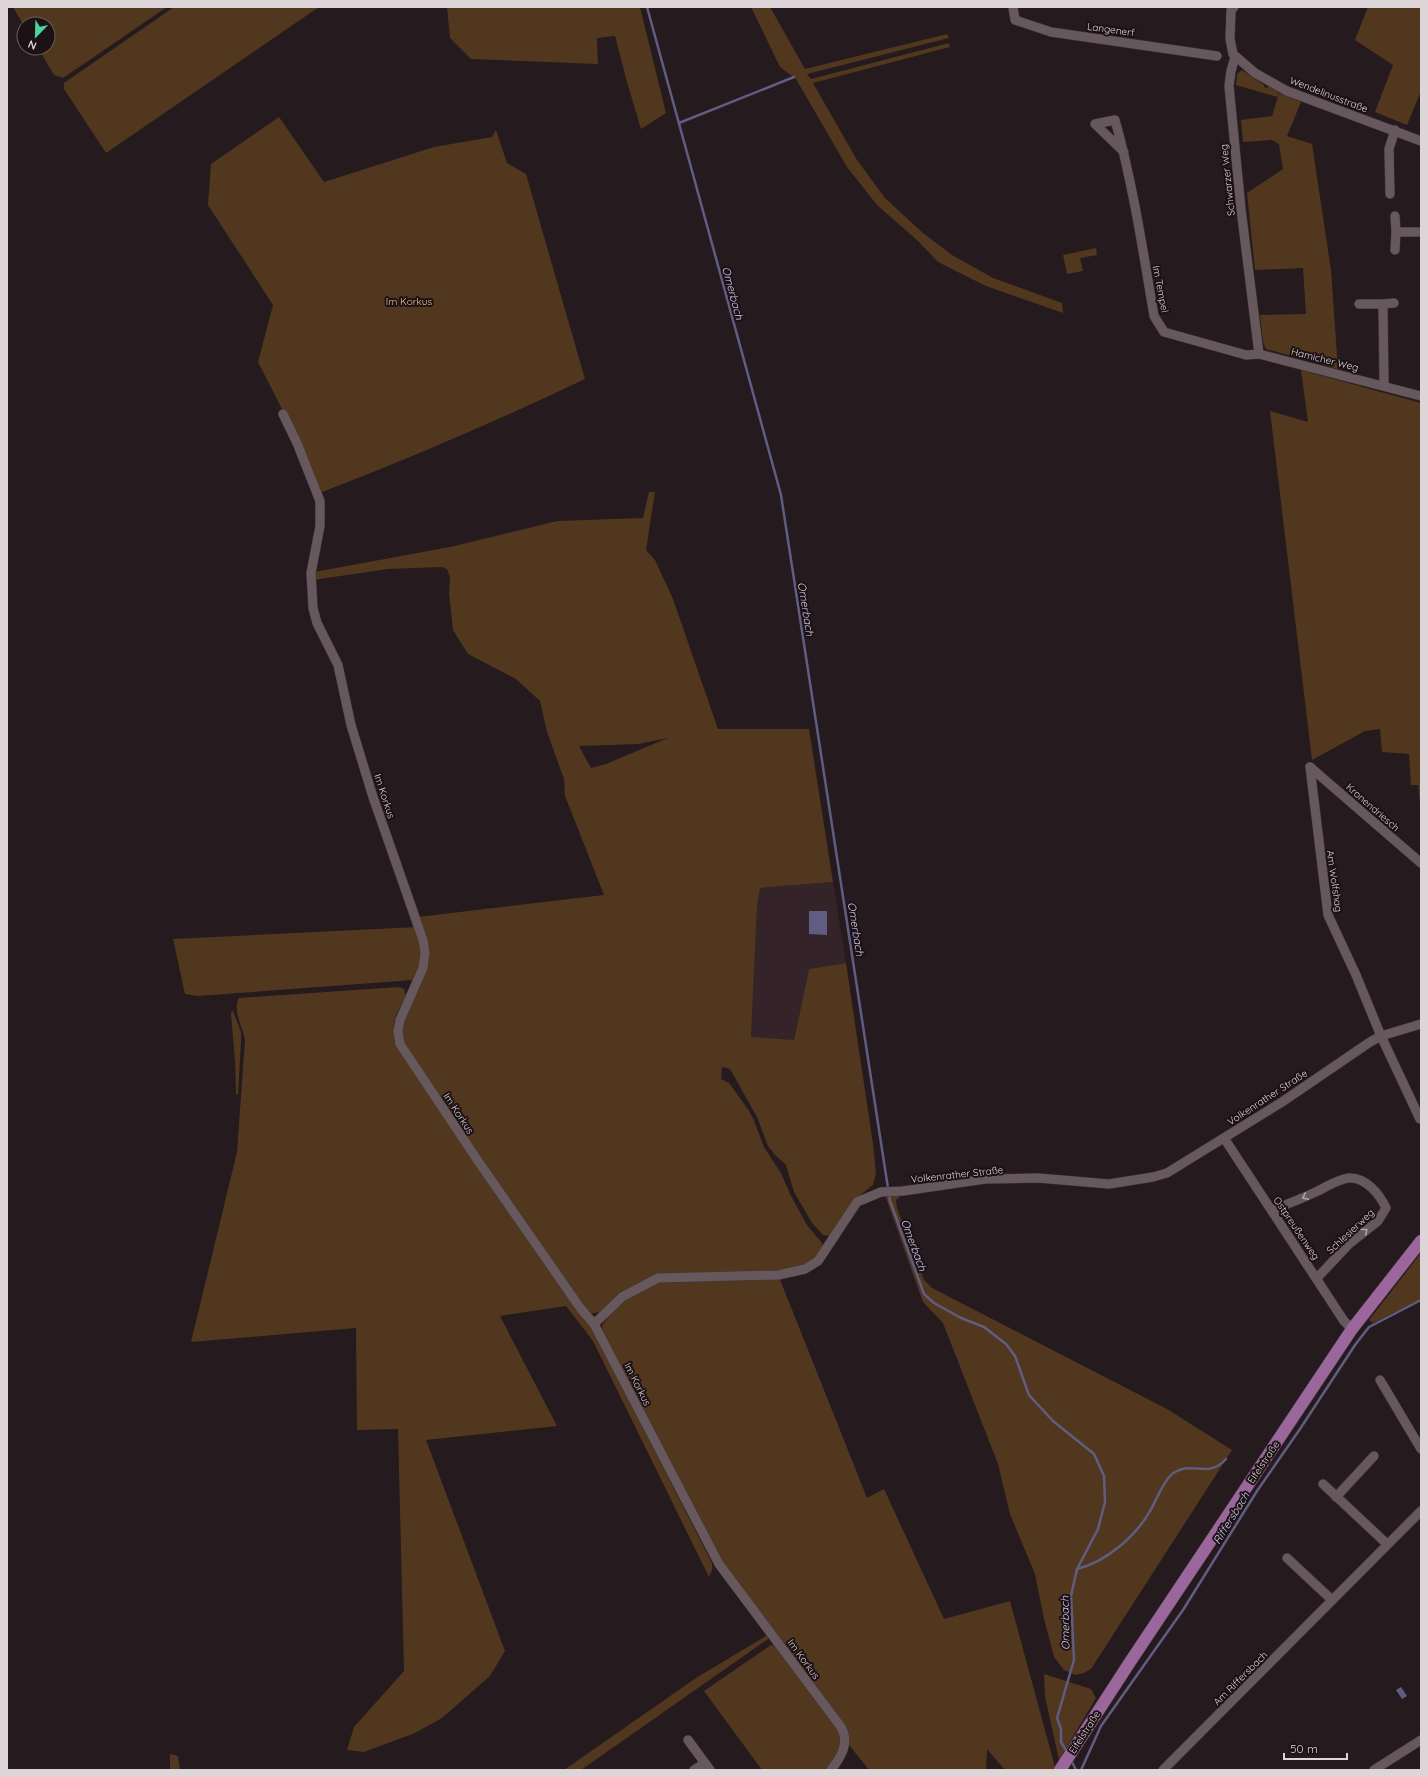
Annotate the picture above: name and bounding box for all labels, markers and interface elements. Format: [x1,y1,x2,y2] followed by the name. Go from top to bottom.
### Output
[16,16,56,56] north arrow
[1086,20,1136,39] street label: Langenerf
[26,37,39,53] text: N
[1288,74,1370,115] street label: Wendelinusstraße
[1217,143,1238,217] street label: Schwarzer Weg
[1150,264,1171,314] street label: Im Tempel
[719,265,747,322] water label: Omerbach
[386,295,433,308] park label: Im Korkus
[1290,345,1360,374] street label: Hamicher Weg
[795,581,817,638] water label: Omerbach
[371,772,398,821] street label: Im Korkus
[1343,781,1402,834] street label: Kronendriesch
[1324,849,1345,913] street label: Am Wolfshag
[845,901,867,958] water label: Omerbach
[1225,1066,1310,1128] street label: Volkenrather Straße
[440,1090,477,1137] street label: Im Korkus
[910,1163,1004,1186] street label: Volkenrather Straße
[1301,1192,1309,1200] one-way arrow
[1271,1194,1323,1262] street label: Ostpreußenweg
[1324,1206,1377,1257] street label: Schlesierweg
[898,1217,930,1274] water label: Omerbach
[1360,1229,1367,1236] one-way arrow
[621,1361,654,1408] street label: Im Korkus
[1244,1438,1283,1486] street label: Eifelstraße
[1210,1489,1253,1547] water label: Riffersbach
[1058,1595,1072,1650] water label: Omerbach
[785,1637,823,1682] street label: Im Korkus
[1210,1648,1270,1708] street label: Am Riffersbach
[1066,1708,1103,1756] street label: Eifelstraße
[1284,1735,1347,1761] scale bar
[1290,1741,1318,1756] text: 50 m

